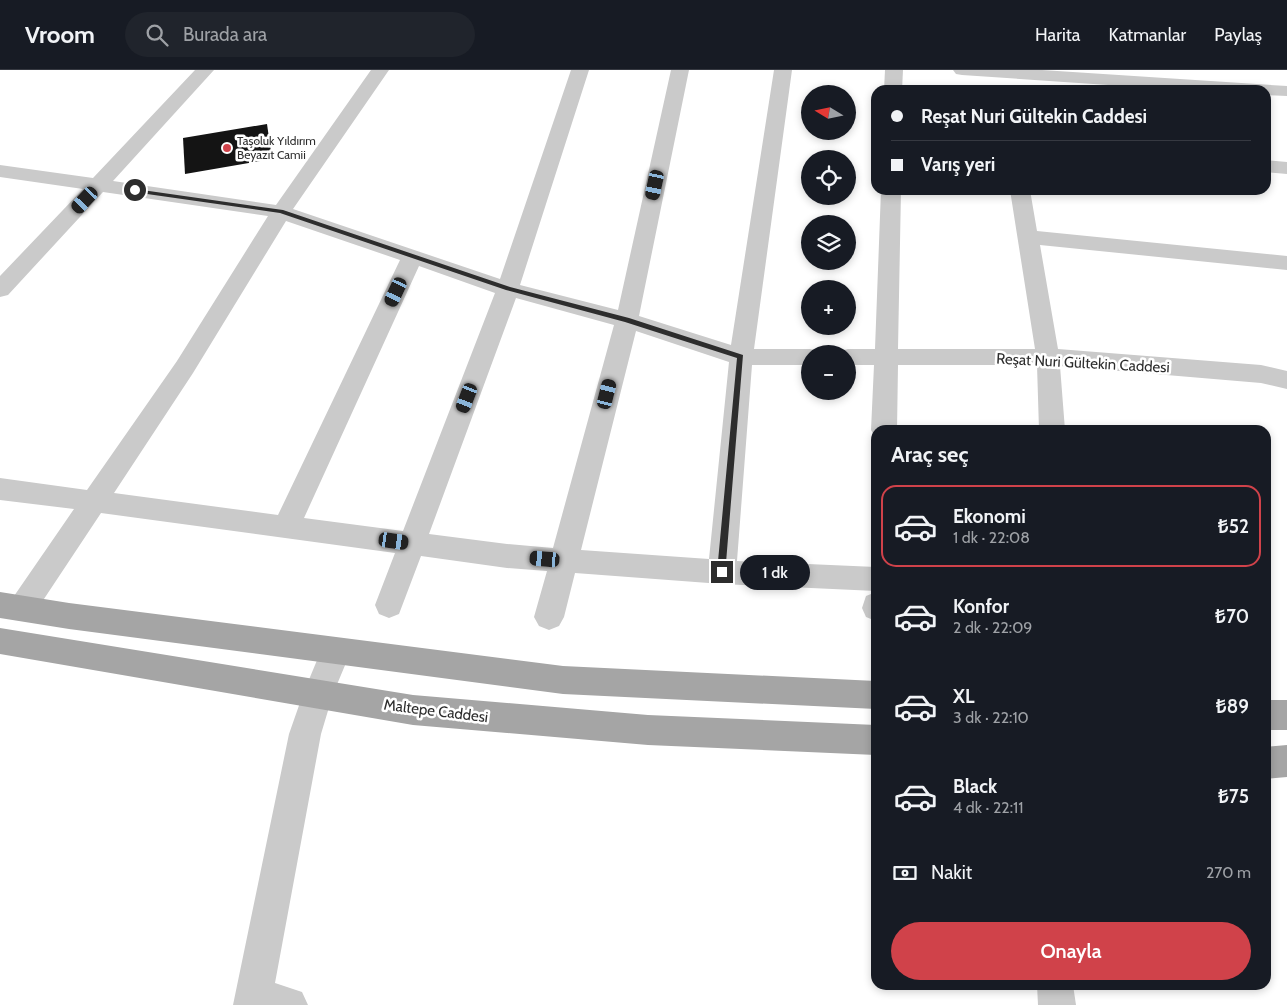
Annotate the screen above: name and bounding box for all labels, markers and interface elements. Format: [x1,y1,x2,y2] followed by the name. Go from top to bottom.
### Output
[125,12,475,57] search box
[25,20,95,49] text: Vroom
[143,21,171,49] icon: search
[183,23,267,46] text: Burada ara
[1035,24,1080,46] text: Harita
[1108,24,1186,46] text: Katmanlar
[1214,24,1262,46] text: Paylaş
[801,85,856,140] north arrow
[801,85,856,400] map controls
[921,105,1147,128] text: Reşat Nuri Gültekin Caddesi
[237,133,316,162] place label: Taşoluk Yıldırım Beyazıt Camii
[221,142,233,154] marker: Taşoluk Yıldırım Beyazıt Camii
[801,150,856,205] button: locate
[921,153,995,176] text: Varış yeri
[644,169,665,201] car
[124,179,146,201] route start
[69,184,100,216] car
[801,215,856,270] button: layers
[382,275,409,309] car
[801,280,856,335] button: +
[801,345,856,400] button: −
[996,349,1170,377] street label: Reşat Nuri Gültekin Caddesi
[596,378,617,410] car
[454,381,479,415] car
[891,441,968,468] text: Araç seç
[893,504,938,549] icon: car
[953,505,1026,528] text: Ekonomi
[1218,515,1249,538] text: ₺52
[953,528,1030,547] text: 1 dk · 22:08
[378,531,409,551] car
[529,550,560,568] car
[740,554,810,590] callout: 1 dk
[711,561,733,583] route end
[762,563,788,582] text: 1 dk
[893,594,938,639] icon: car
[953,595,1009,618] text: Konfor
[1215,605,1249,628] text: ₺70
[953,618,1032,637] text: 2 dk · 22:09
[893,684,938,729] icon: car
[953,685,974,708] text: XL
[1216,695,1249,718] text: ₺89
[383,696,489,726] street label: Maltepe Caddesi
[953,708,1029,727] text: 3 dk · 22:10
[893,774,938,819] icon: car
[953,775,997,798] text: Black
[1218,785,1249,808] text: ₺75
[953,798,1023,817] text: 4 dk · 22:11
[891,859,919,887] icon: cash
[931,861,972,884] text: Nakit
[1206,863,1251,882] text: 270 m
[891,922,1251,980] button: Onayla

